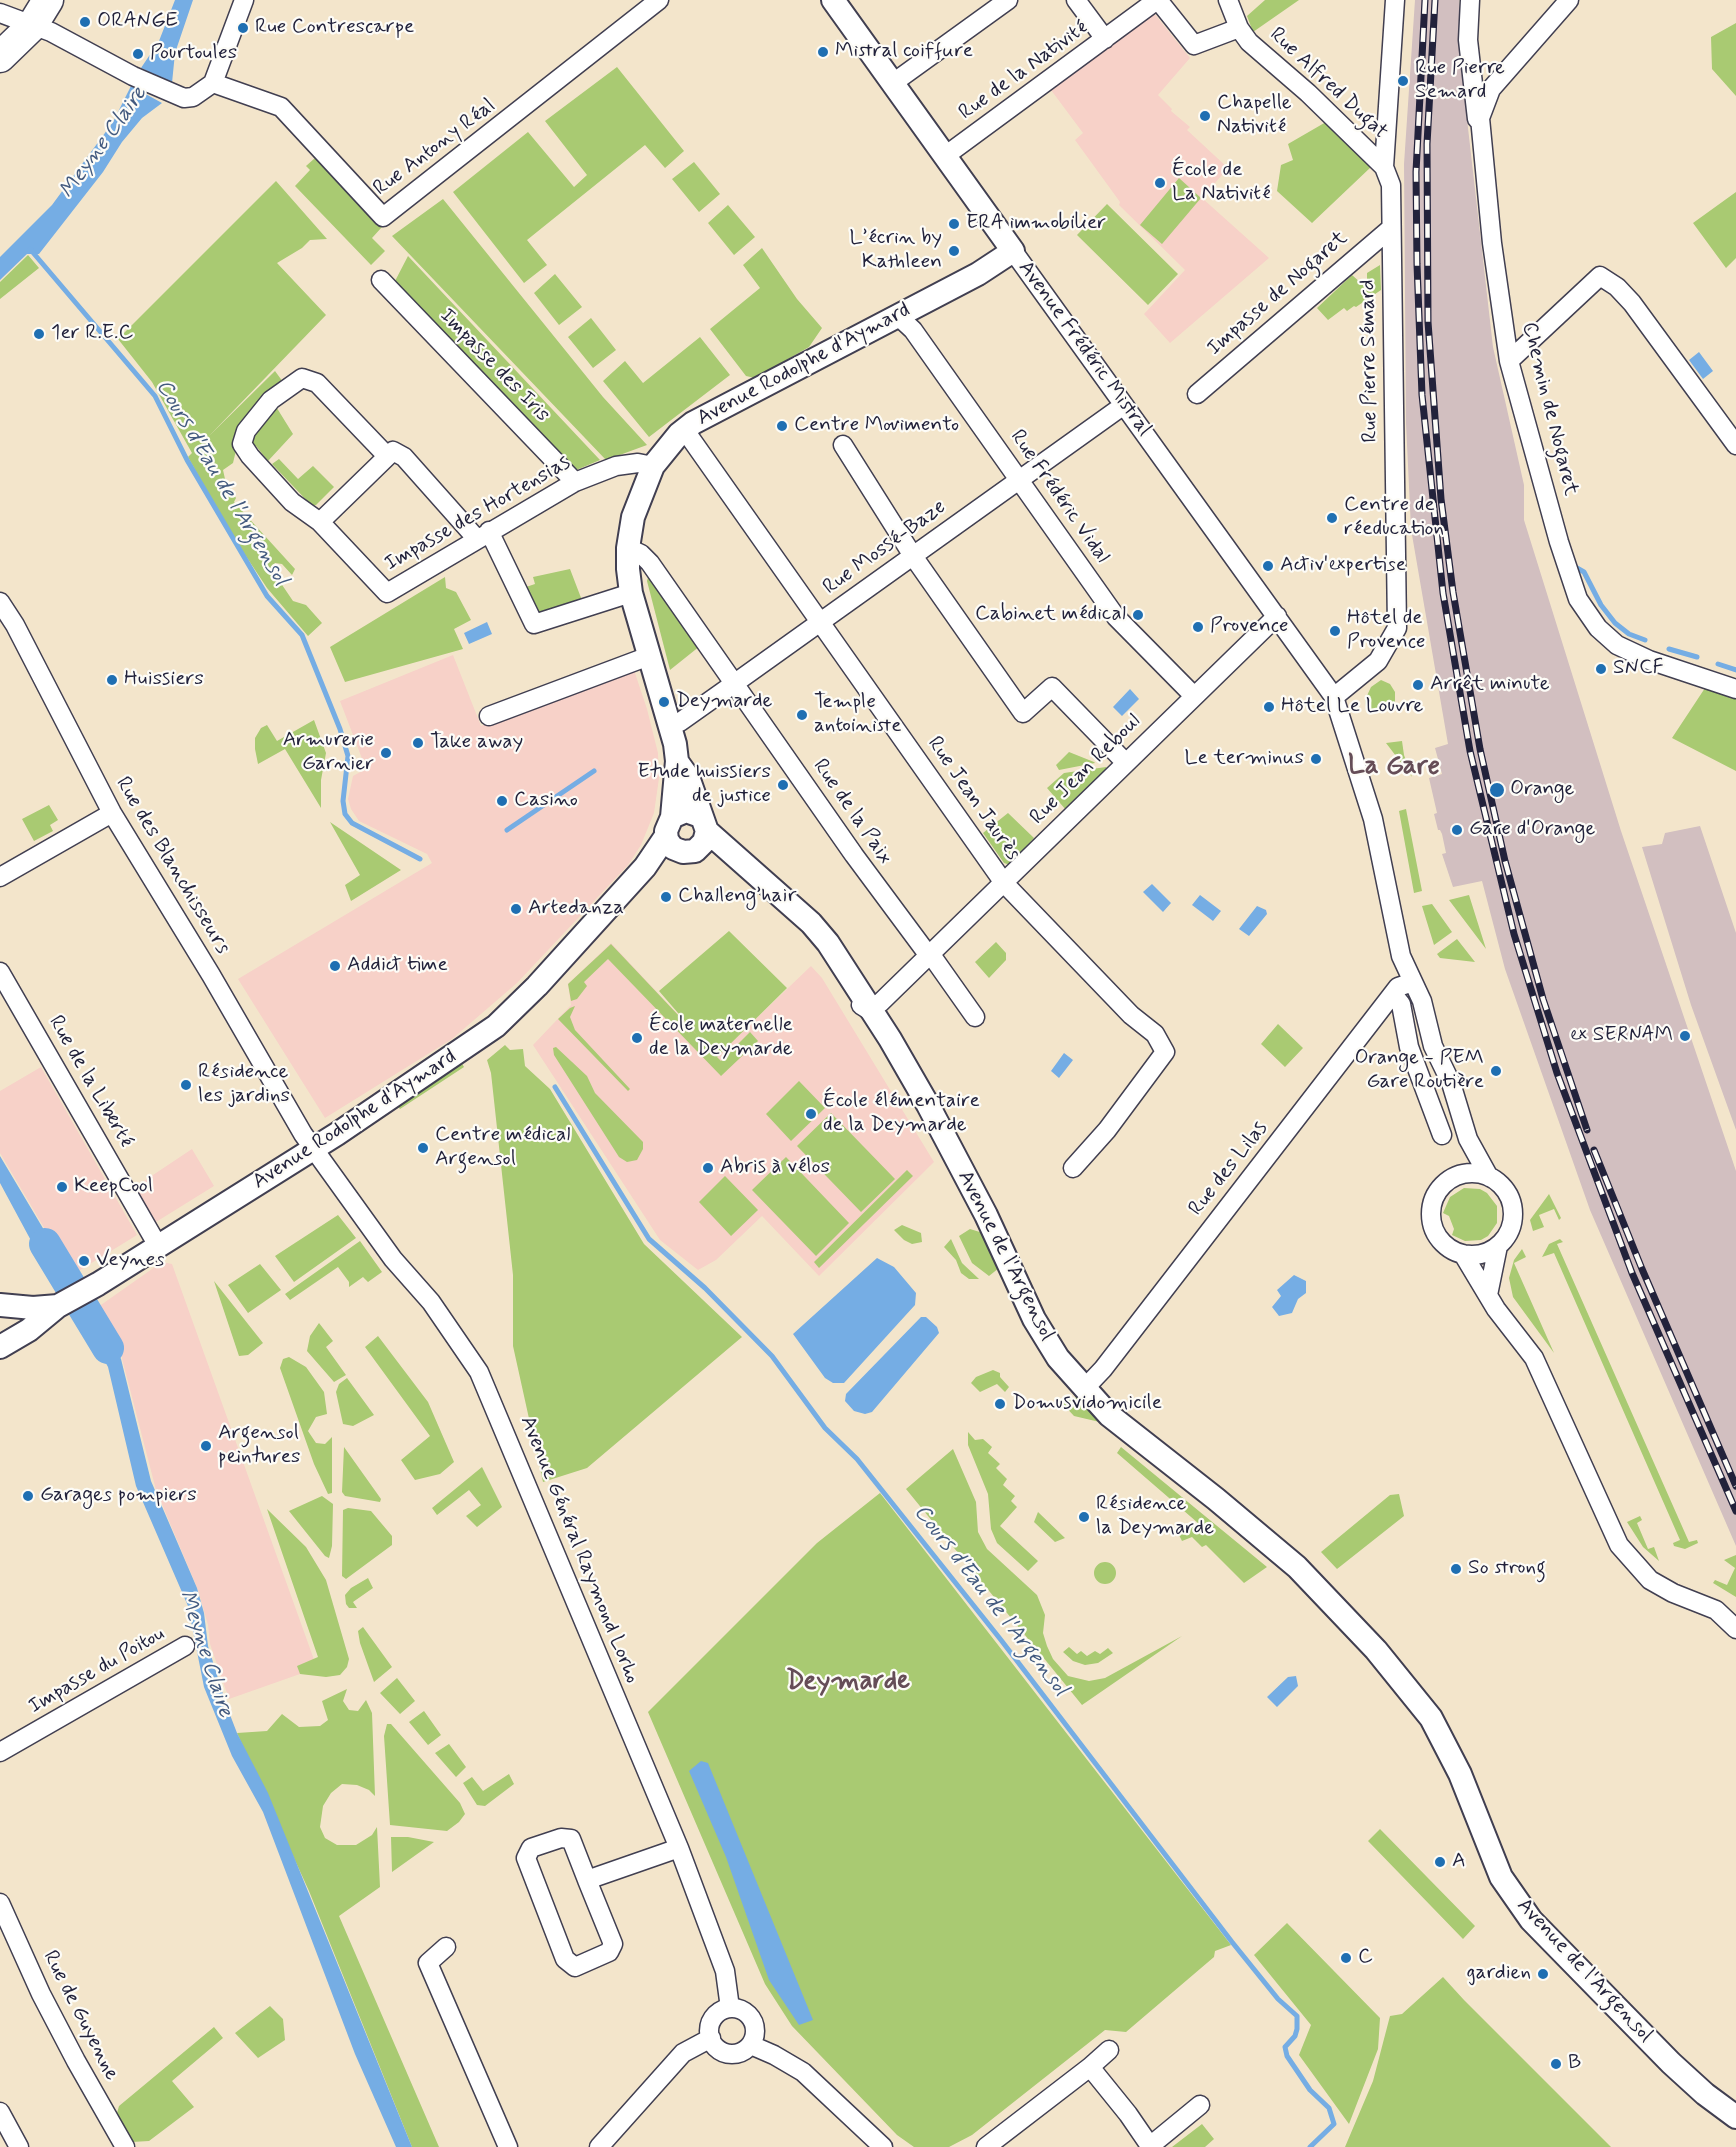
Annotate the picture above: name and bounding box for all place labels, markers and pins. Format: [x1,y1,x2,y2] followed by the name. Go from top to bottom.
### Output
[97,9,178,35] place label: ORANGE
[78,15,92,29] marker: ORANGE
[255,15,414,41] place label: Rue Contrescarpe
[236,21,250,35] marker: Rue Contrescarpe
[835,39,973,65] place label: Mistral coiffure
[150,41,237,67] place label: Pourtoules
[816,45,830,59] marker: Mistral coiffure
[131,47,145,61] marker: Pourtoules
[1415,56,1505,106] place label: Rue Pierre Semard
[1396,74,1410,88] marker: Rue Pierre Semard
[1217,91,1292,141] place label: Chapelle Nativité
[1198,109,1212,123] marker: Chapelle Nativité
[1172,158,1271,208] place label: École de La Nativité
[1153,176,1167,190] marker: École de La Nativité
[966,211,1106,237] place label: ERA immobilier
[947,217,961,231] marker: ERA immobilier
[850,226,942,276] place label: L’écrin by Kathleen
[947,244,961,258] marker: L’écrin by Kathleen
[51,321,133,347] place label: 1er R.E.C
[32,327,46,341] marker: 1er R.E.C
[794,413,959,439] place label: Centre Movimento
[775,419,789,433] marker: Centre Movimento
[1344,493,1444,543] place label: Centre de réeducation
[1325,511,1339,525] marker: Centre de réeducation
[1280,553,1406,579] place label: Activ'expertise
[1261,559,1275,573] marker: Activ'expertise
[975,602,1126,628] place label: Cabinet médical
[1347,606,1426,656] place label: Hôtel de Provence
[1131,608,1145,622] marker: Cabinet médical
[1210,614,1289,640] place label: Provence
[1191,620,1205,634] marker: Provence
[1328,624,1342,638] marker: Hôtel de Provence
[1613,656,1664,682] place label: SNCF
[1594,662,1608,676] marker: SNCF
[124,667,204,693] place label: Huissiers
[1430,672,1550,698] place label: Arrêt minute
[105,673,119,687] marker: Huissiers
[1411,678,1425,692] marker: Arrêt minute
[676,689,772,715] place label: Deymarde
[814,690,902,740] place label: Temple antoiniste
[1281,694,1423,720] place label: Hôtel Le Louvre
[657,695,671,709] marker: Deymarde
[1262,700,1276,714] marker: Hôtel Le Louvre
[795,708,809,722] marker: Temple antoiniste
[283,728,374,778] place label: Armurerie Garnier
[430,730,523,756] place label: Take away
[411,736,425,750] marker: Take away
[379,746,393,760] marker: Armurerie Garnier
[1185,746,1304,772] place label: Le terminus
[1309,752,1323,766] marker: Le terminus
[638,760,771,810] place label: Etude huissiers de justice
[1510,777,1574,803] place label: Orange
[776,778,790,792] marker: Etude huissiers de justice
[1488,781,1506,799] marker: Orange
[514,788,578,814] place label: Casino
[495,794,509,808] marker: Casino
[1469,817,1595,843] place label: Gare d'Orange
[1450,823,1464,837] marker: Gare d'Orange
[678,884,796,910] place label: Challeng’hair
[659,890,673,904] marker: Challeng’hair
[528,896,624,922] place label: Artedanza
[509,902,523,916] marker: Artedanza
[347,953,448,979] place label: Addict time
[328,959,342,973] marker: Addict time
[649,1013,793,1063] place label: École maternelle de la Deymarde
[1570,1023,1673,1049] place label: ex SERNAM
[1678,1029,1692,1043] marker: ex SERNAM
[630,1031,644,1045] marker: École maternelle de la Deymarde
[1354,1046,1484,1096] place label: Orange - PEM Gare Routière
[198,1060,290,1110] place label: Résidence les jardins
[1489,1064,1503,1078] marker: Orange - PEM Gare Routière
[179,1078,193,1092] marker: Résidence les jardins
[823,1089,980,1139] place label: École élémentaire de la Deymarde
[804,1107,818,1121] marker: École élémentaire de la Deymarde
[435,1123,570,1173] place label: Centre médical Argensol
[416,1141,430,1155] marker: Centre médical Argensol
[720,1155,830,1181] place label: Abris à vélos
[701,1161,715,1175] marker: Abris à vélos
[74,1174,153,1200] place label: KeepCool
[55,1180,69,1194] marker: KeepCool
[96,1248,165,1274] place label: Veynes
[77,1254,91,1268] marker: Veynes
[1012,1391,1162,1417] place label: Domusvidomicile
[993,1397,1007,1411] marker: Domusvidomicile
[218,1421,300,1471] place label: Argensol peintures
[199,1439,213,1453] marker: Argensol peintures
[40,1483,197,1509] place label: Garages pompiers
[21,1489,35,1503] marker: Garages pompiers
[1096,1492,1214,1542] place label: Résidence la Deymarde
[1077,1510,1091,1524] marker: Résidence la Deymarde
[1468,1556,1546,1582] place label: So strong
[1449,1562,1463,1576] marker: So strong
[1452,1849,1466,1875] place label: A
[1433,1855,1447,1869] marker: A
[1358,1945,1373,1971] place label: C
[1339,1951,1353,1965] marker: C
[1467,1961,1531,1987] place label: gardien
[1536,1967,1550,1981] marker: gardien
[1568,2051,1581,2077] place label: B
[1549,2057,1563,2071] marker: B

